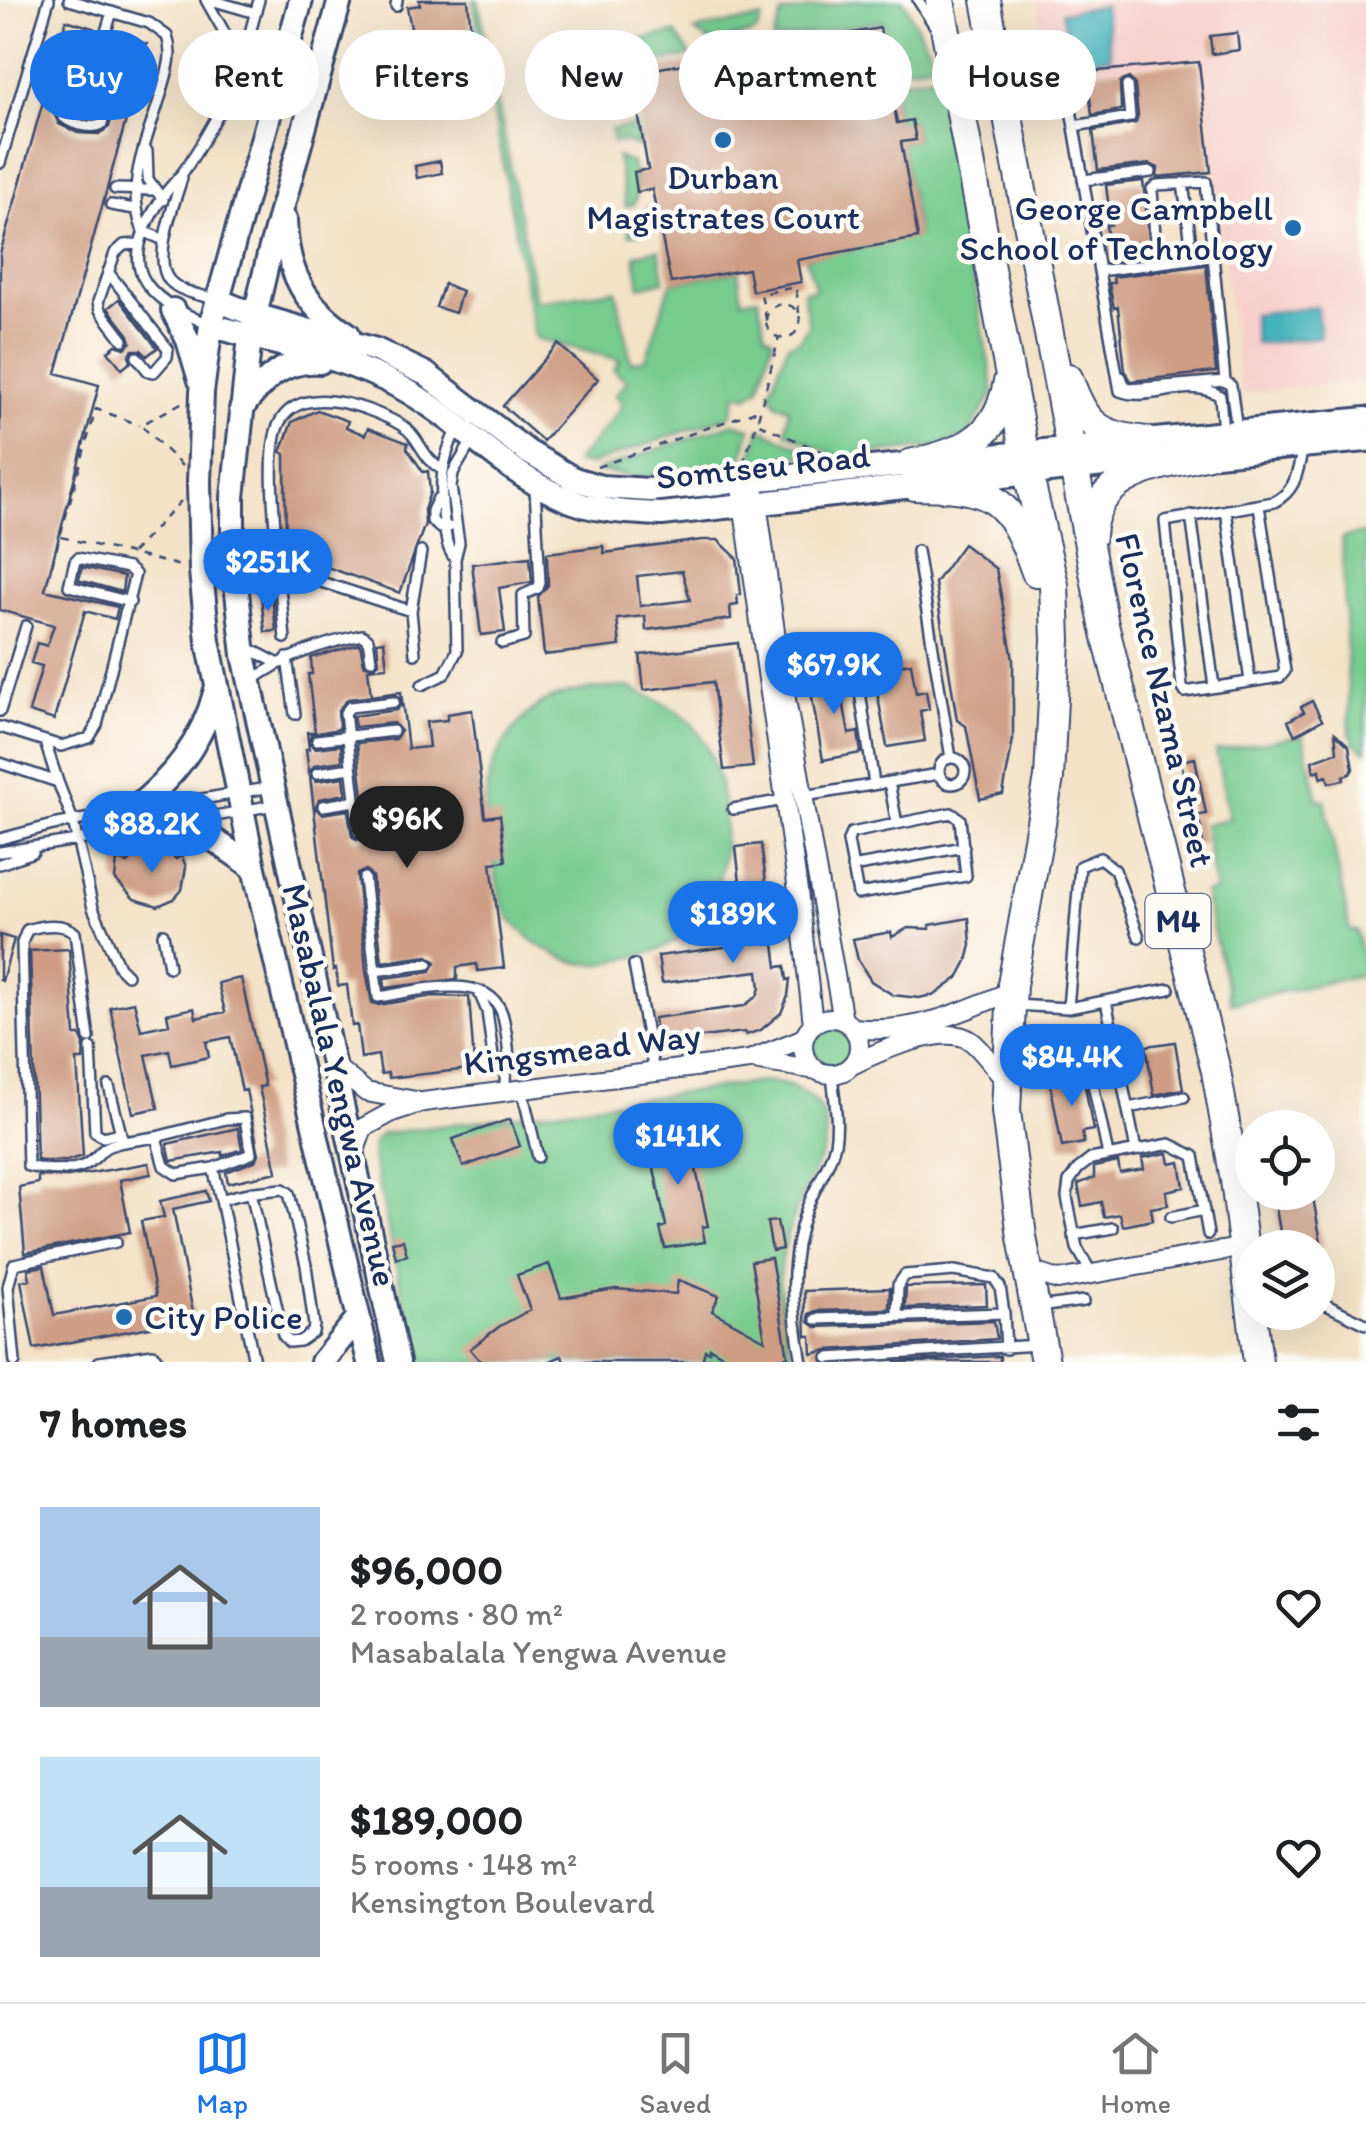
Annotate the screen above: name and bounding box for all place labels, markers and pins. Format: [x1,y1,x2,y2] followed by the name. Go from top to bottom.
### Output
[712,129,734,151] marker: Durban Magistrates Court
[586,156,860,238] place label: Durban Magistrates Court
[960,187,1273,269] place label: George Campbell School of Technology
[1282,217,1304,239] marker: George Campbell School of Technology
[198,529,338,614] pin: $251K
[753,632,915,717] pin: $67.9K
[348,786,466,871] pin: $96K
[71,791,233,876] pin: $88.2K
[663,881,803,966] pin: $189K
[991,1024,1153,1109] pin: $84.4K
[608,1103,748,1188] pin: $141K
[144,1296,303,1338] place label: City Police
[113,1306,135,1328] marker: City Police

